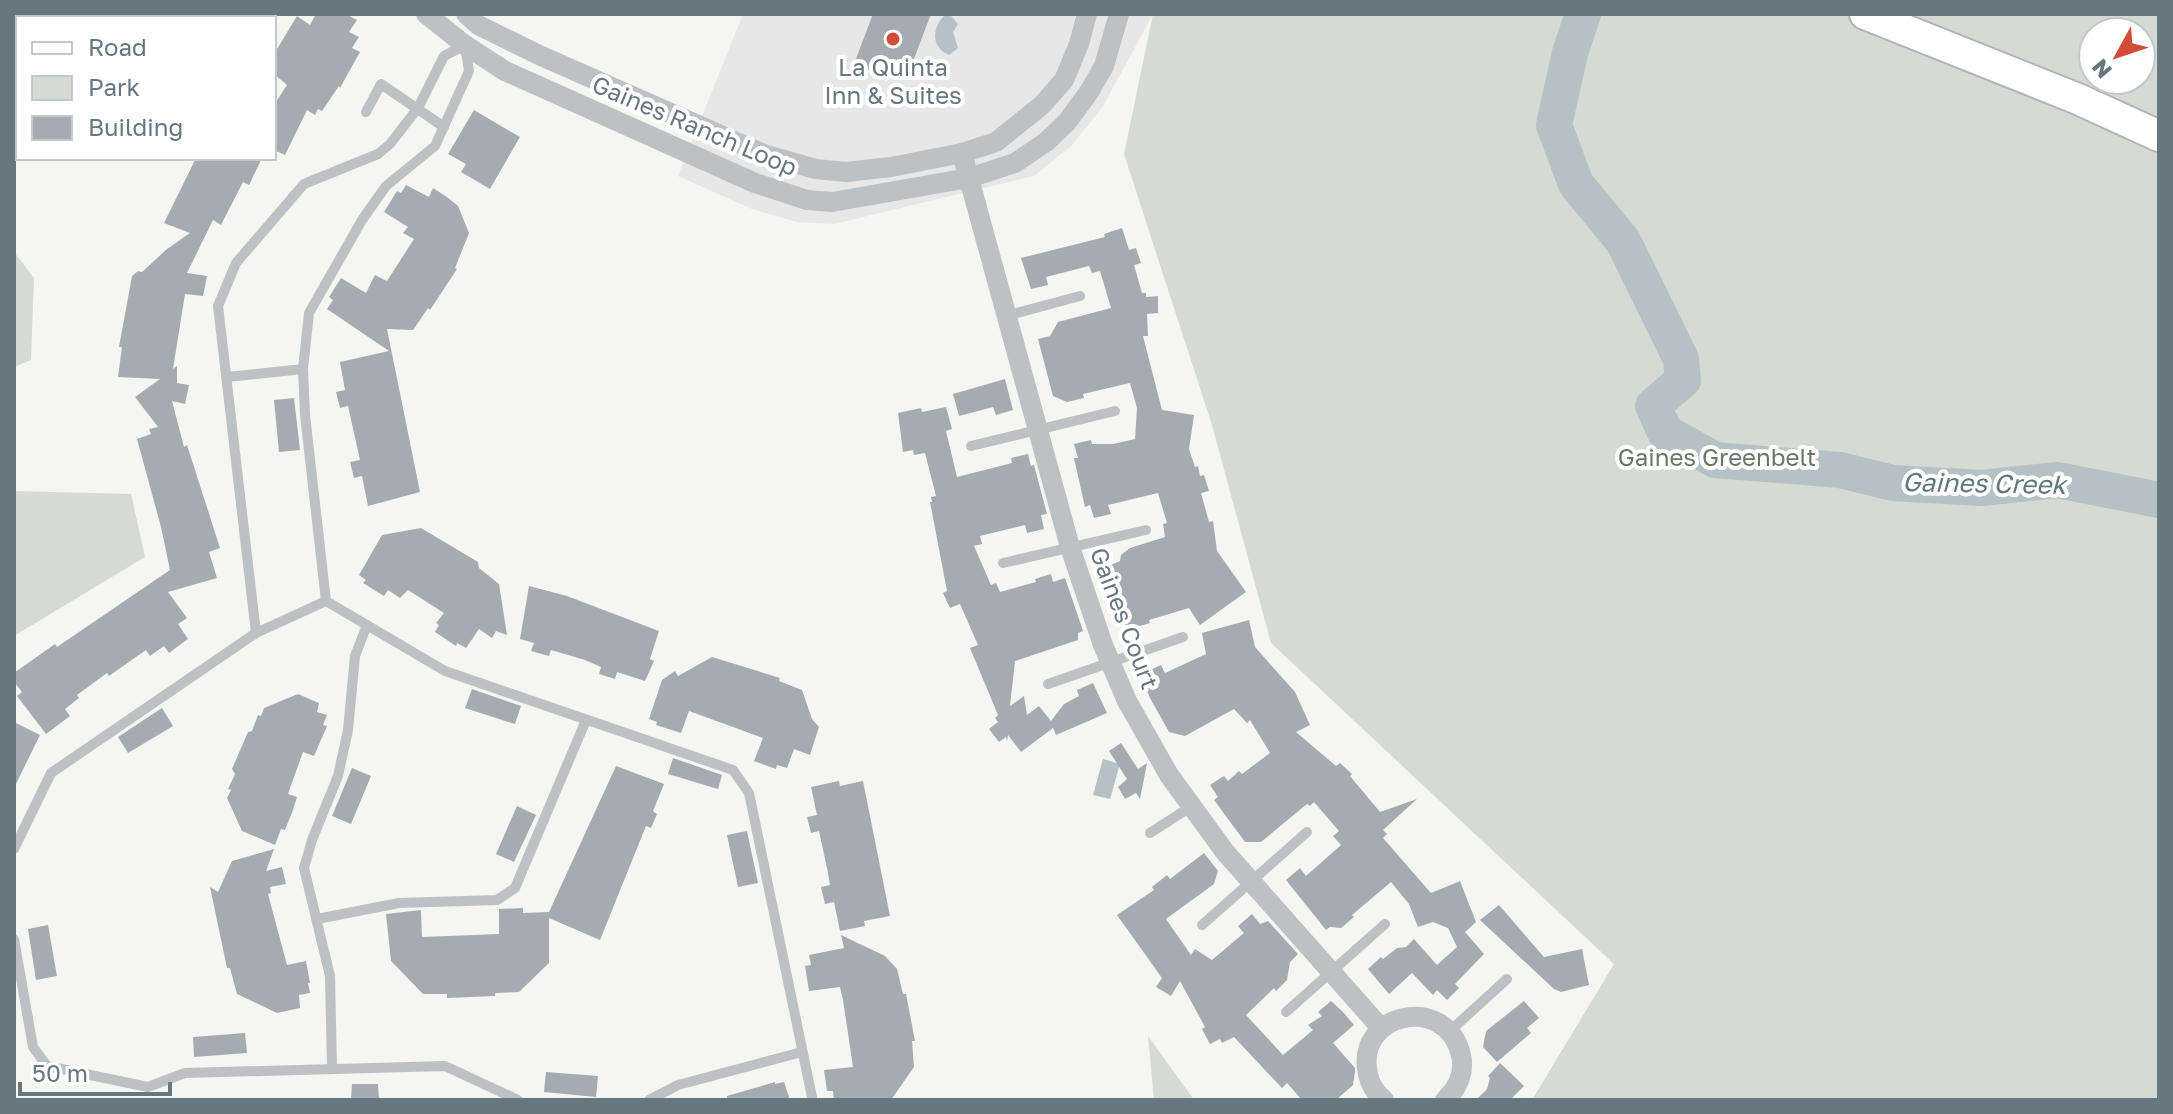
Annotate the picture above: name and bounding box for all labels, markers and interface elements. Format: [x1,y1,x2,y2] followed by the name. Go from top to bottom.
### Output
[16,16,276,160] legend
[2077,16,2157,96] north arrow
[884,30,902,48] marker: La Quinta Inn & Suites
[88,32,147,61] text: Road
[824,52,962,109] place label: La Quinta Inn & Suites
[2086,54,2117,84] text: N
[588,69,802,181] street label: Gaines Ranch Loop
[88,72,140,101] text: Park
[88,112,183,141] text: Building
[1618,442,1816,471] park label: Gaines Greenbelt
[1902,466,2068,500] water label: Gaines Creek
[1085,543,1165,693] street label: Gaines Court
[20,1046,170,1096] scale bar
[32,1058,88,1087] text: 50 m

